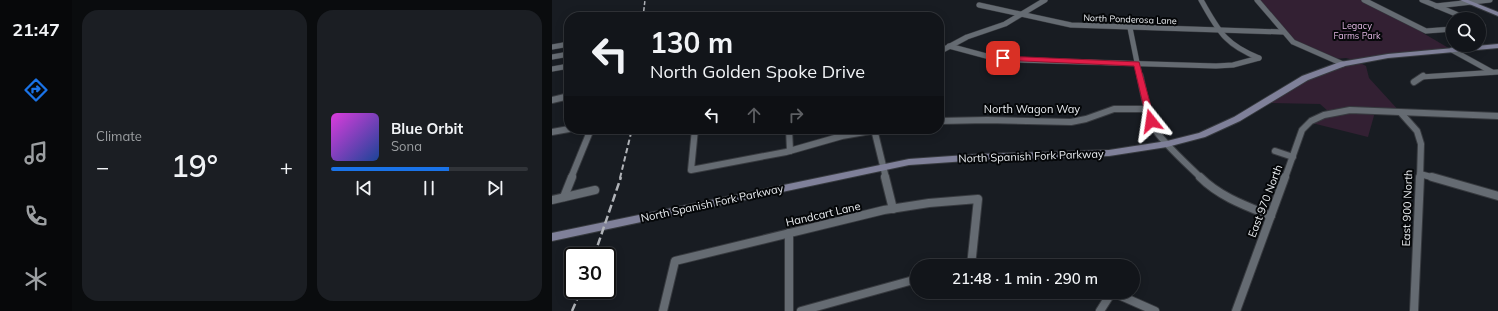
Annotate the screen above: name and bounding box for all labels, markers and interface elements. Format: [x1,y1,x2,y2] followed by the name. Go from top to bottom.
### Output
[1083,12,1177,26] street label: North Ponderosa Lane
[1446,12,1486,52] map controls
[1446,12,1486,52] button: search
[12,18,60,41] text: 21:47
[1333,20,1381,41] park label: Legacy Farms Park
[650,25,733,60] text: 130 m
[584,28,636,80] icon: left
[986,41,1020,75] pin
[992,47,1014,69] icon: arrive
[650,60,865,83] text: North Golden Spoke Drive
[22,76,50,104] icon: directions
[1130,100,1172,142] position arrow
[984,102,1080,116] street label: North Wagon Way
[701,104,723,126] icon: left
[743,104,765,126] icon: ahead
[785,104,807,126] icon: right
[391,119,463,138] text: Blue Orbit
[96,128,142,144] text: Climate
[391,138,422,154] text: Sona
[22,139,50,167] icon: music
[958,146,1104,166] street label: North Spanish Fork Parkway
[171,147,218,185] text: 19°
[96,153,109,181] text: −
[280,153,293,181] text: +
[1245,163,1285,239] street label: East 970 North
[1399,169,1415,247] street label: East 900 North
[353,177,375,199] icon: previous
[418,177,440,199] icon: pause
[484,177,506,199] icon: next
[639,181,785,225] street label: North Spanish Fork Parkway
[784,199,862,229] street label: Handcart Lane
[22,202,50,230] icon: phone
[564,247,616,299] speed limit sign: 30
[22,265,50,293] icon: climate
[952,269,1098,288] text: 21:48 · 1 min · 290 m

